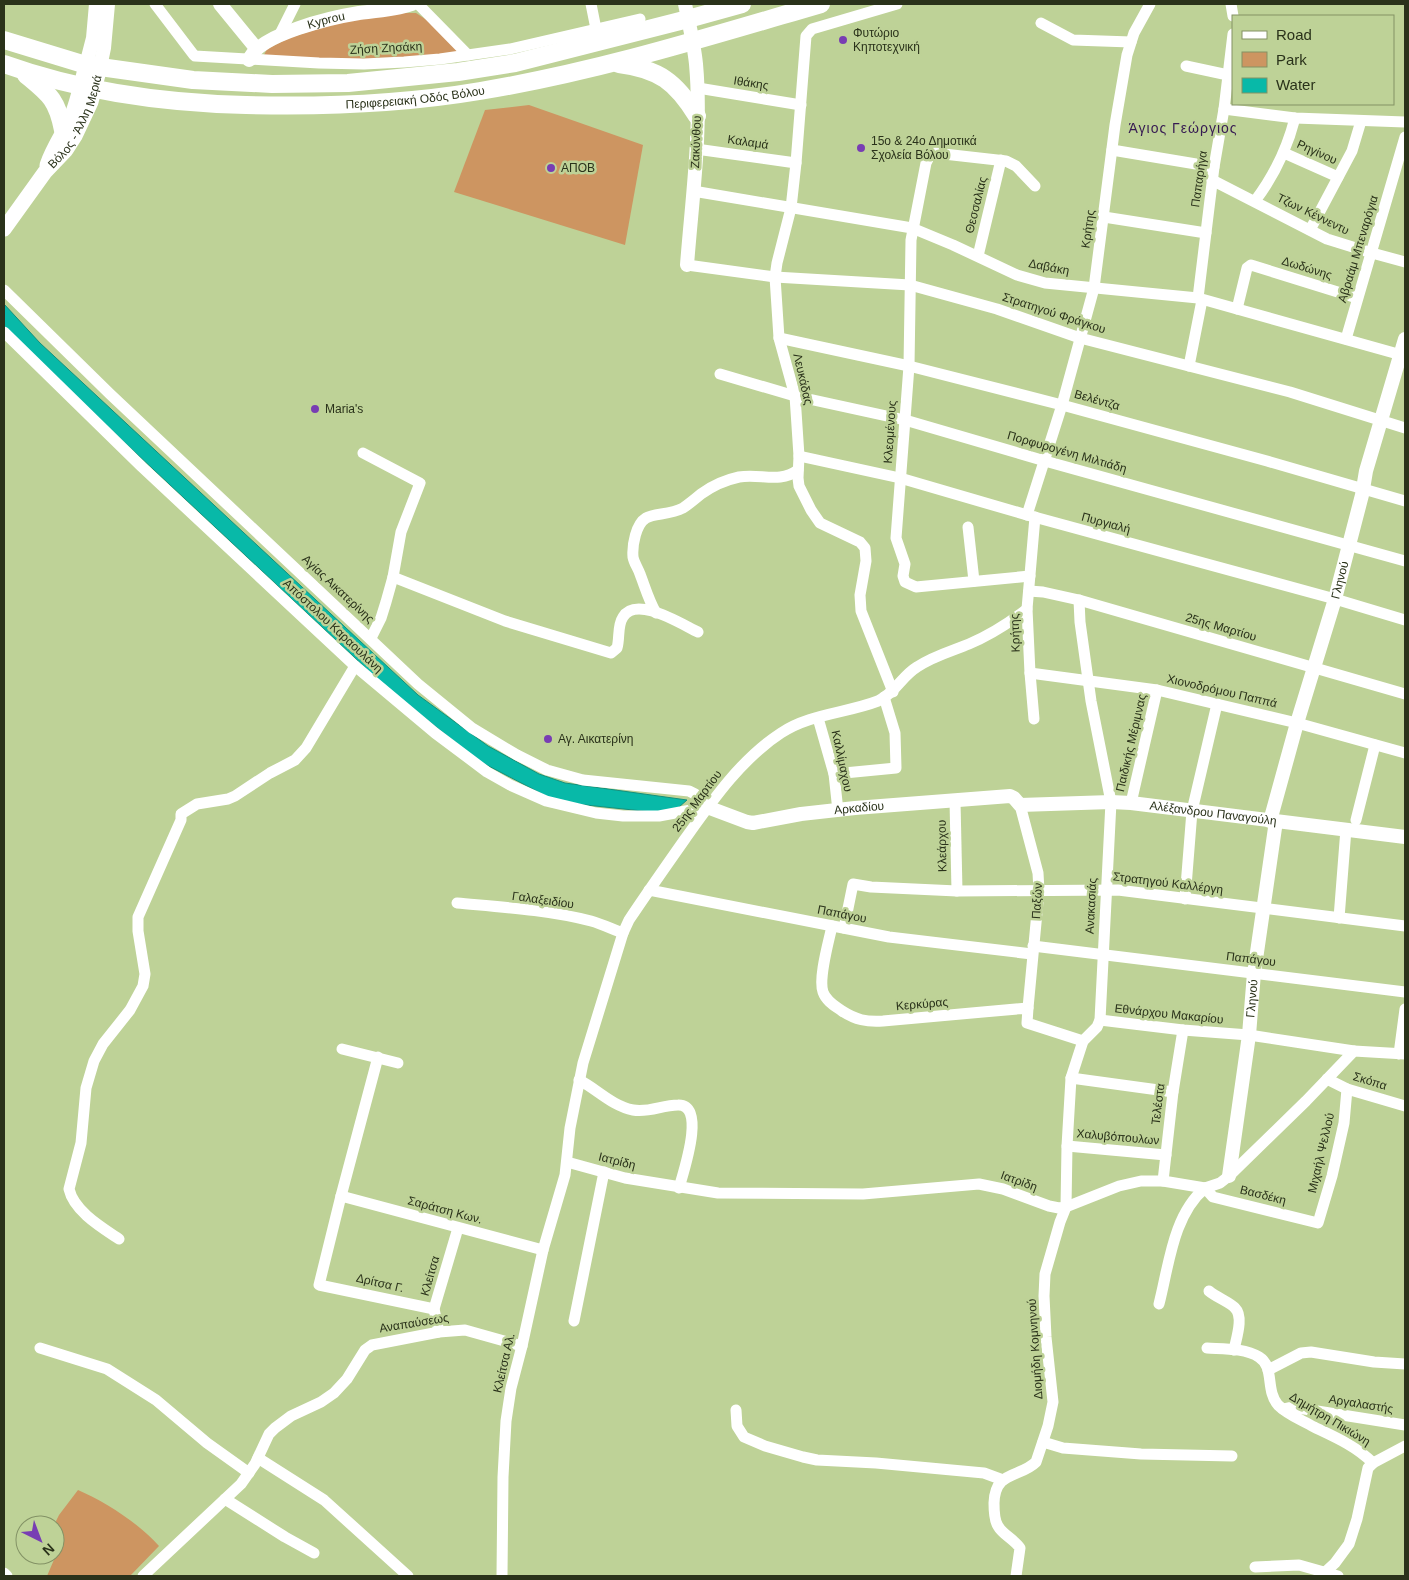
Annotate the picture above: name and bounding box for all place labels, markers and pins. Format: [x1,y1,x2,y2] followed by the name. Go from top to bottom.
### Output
[853,26,920,54] place label: Φυτώριο Κηποτεχνική
[837,34,849,46] marker: Φυτώριο Κηποτεχνική
[871,134,977,162] place label: 15ο & 24ο Δημοτικά Σχολεία Βόλου
[855,142,867,154] marker: 15ο & 24ο Δημοτικά Σχολεία Βόλου
[561,161,595,175] place label: ΑΠΟΒ
[545,162,557,174] marker: ΑΠΟΒ
[325,402,363,416] place label: Maria's
[309,403,321,415] marker: Maria's
[558,732,634,746] place label: Αγ. Αικατερίνη
[542,733,554,745] marker: Αγ. Αικατερίνη

